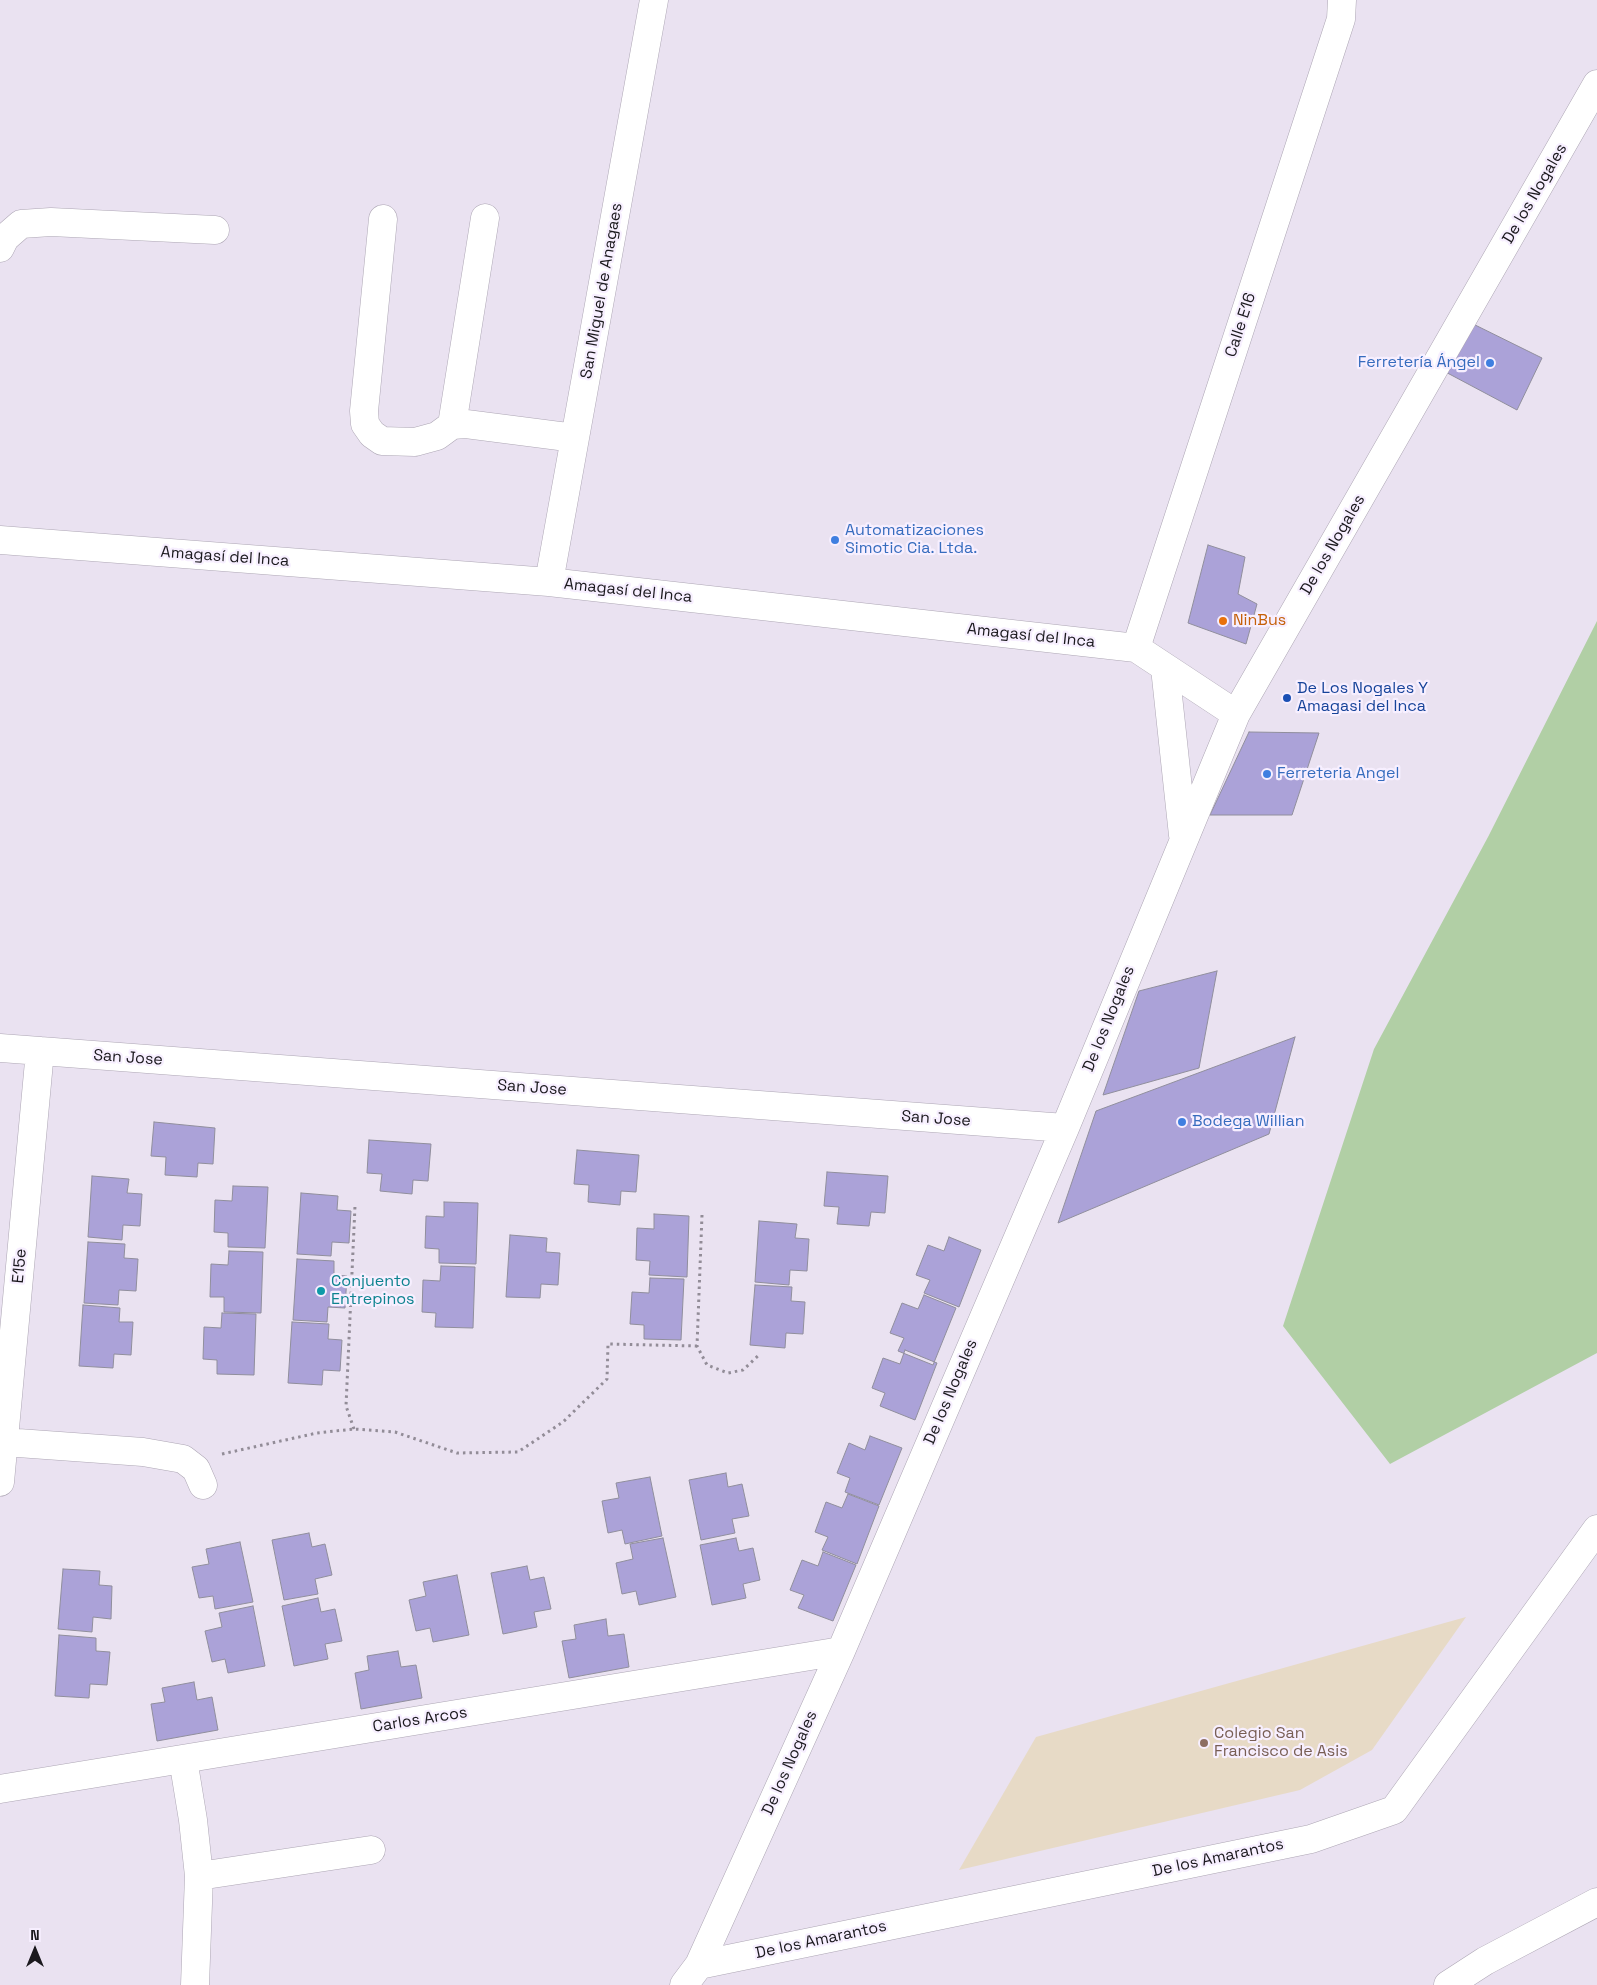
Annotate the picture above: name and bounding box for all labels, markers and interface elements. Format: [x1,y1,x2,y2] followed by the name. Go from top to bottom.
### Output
[1499,141,1571,247] street label: De los Nogales
[577,202,627,380] street label: San Miguel de Anagaes
[1222,290,1260,360] street label: Calle E16
[1358,353,1480,373] place label: Ferretería Ángel
[1484,357,1496,369] marker: Ferretería Ángel
[1297,492,1369,598] street label: De los Nogales
[845,521,984,559] place label: Automatizaciones Simotic Cia. Ltda.
[829,534,841,546] marker: Automatizaciones Simotic Cia. Ltda.
[160,543,290,571] street label: Amagasí del Inca
[563,575,693,607] street label: Amagasí del Inca
[1233,611,1286,631] place label: NinBus
[1217,615,1229,627] marker: NinBus
[966,620,1096,652] street label: Amagasí del Inca
[1297,679,1428,717] place label: De Los Nogales Y Amagasi del Inca
[1281,692,1293,704] marker: De Los Nogales Y Amagasi del Inca
[1277,764,1399,784] place label: Ferreteria Angel
[1261,768,1273,780] marker: Ferreteria Angel
[1079,963,1139,1075] street label: De los Nogales
[93,1046,163,1070] street label: San Jose
[497,1076,567,1100] street label: San Jose
[901,1107,971,1131] street label: San Jose
[1192,1112,1305,1132] place label: Bodega Willian
[1176,1116,1188,1128] marker: Bodega Willian
[9,1248,31,1284] street label: E15e
[331,1272,415,1310] place label: Conjuento Entrepinos
[315,1285,327,1297] marker: Conjuento Entrepinos
[920,1337,982,1447] street label: De los Nogales
[371,1703,469,1737] street label: Carlos Arcos
[758,1708,822,1818] street label: De los Nogales
[1214,1724,1348,1762] place label: Colegio San Francisco de Asis
[1198,1737,1210,1749] marker: Colegio San Francisco de Asis
[1151,1835,1285,1881] street label: De los Amarantos
[754,1917,888,1963] street label: De los Amarantos
[10,1925,60,1975] north arrow
[30,1926,40,1944] text: N

